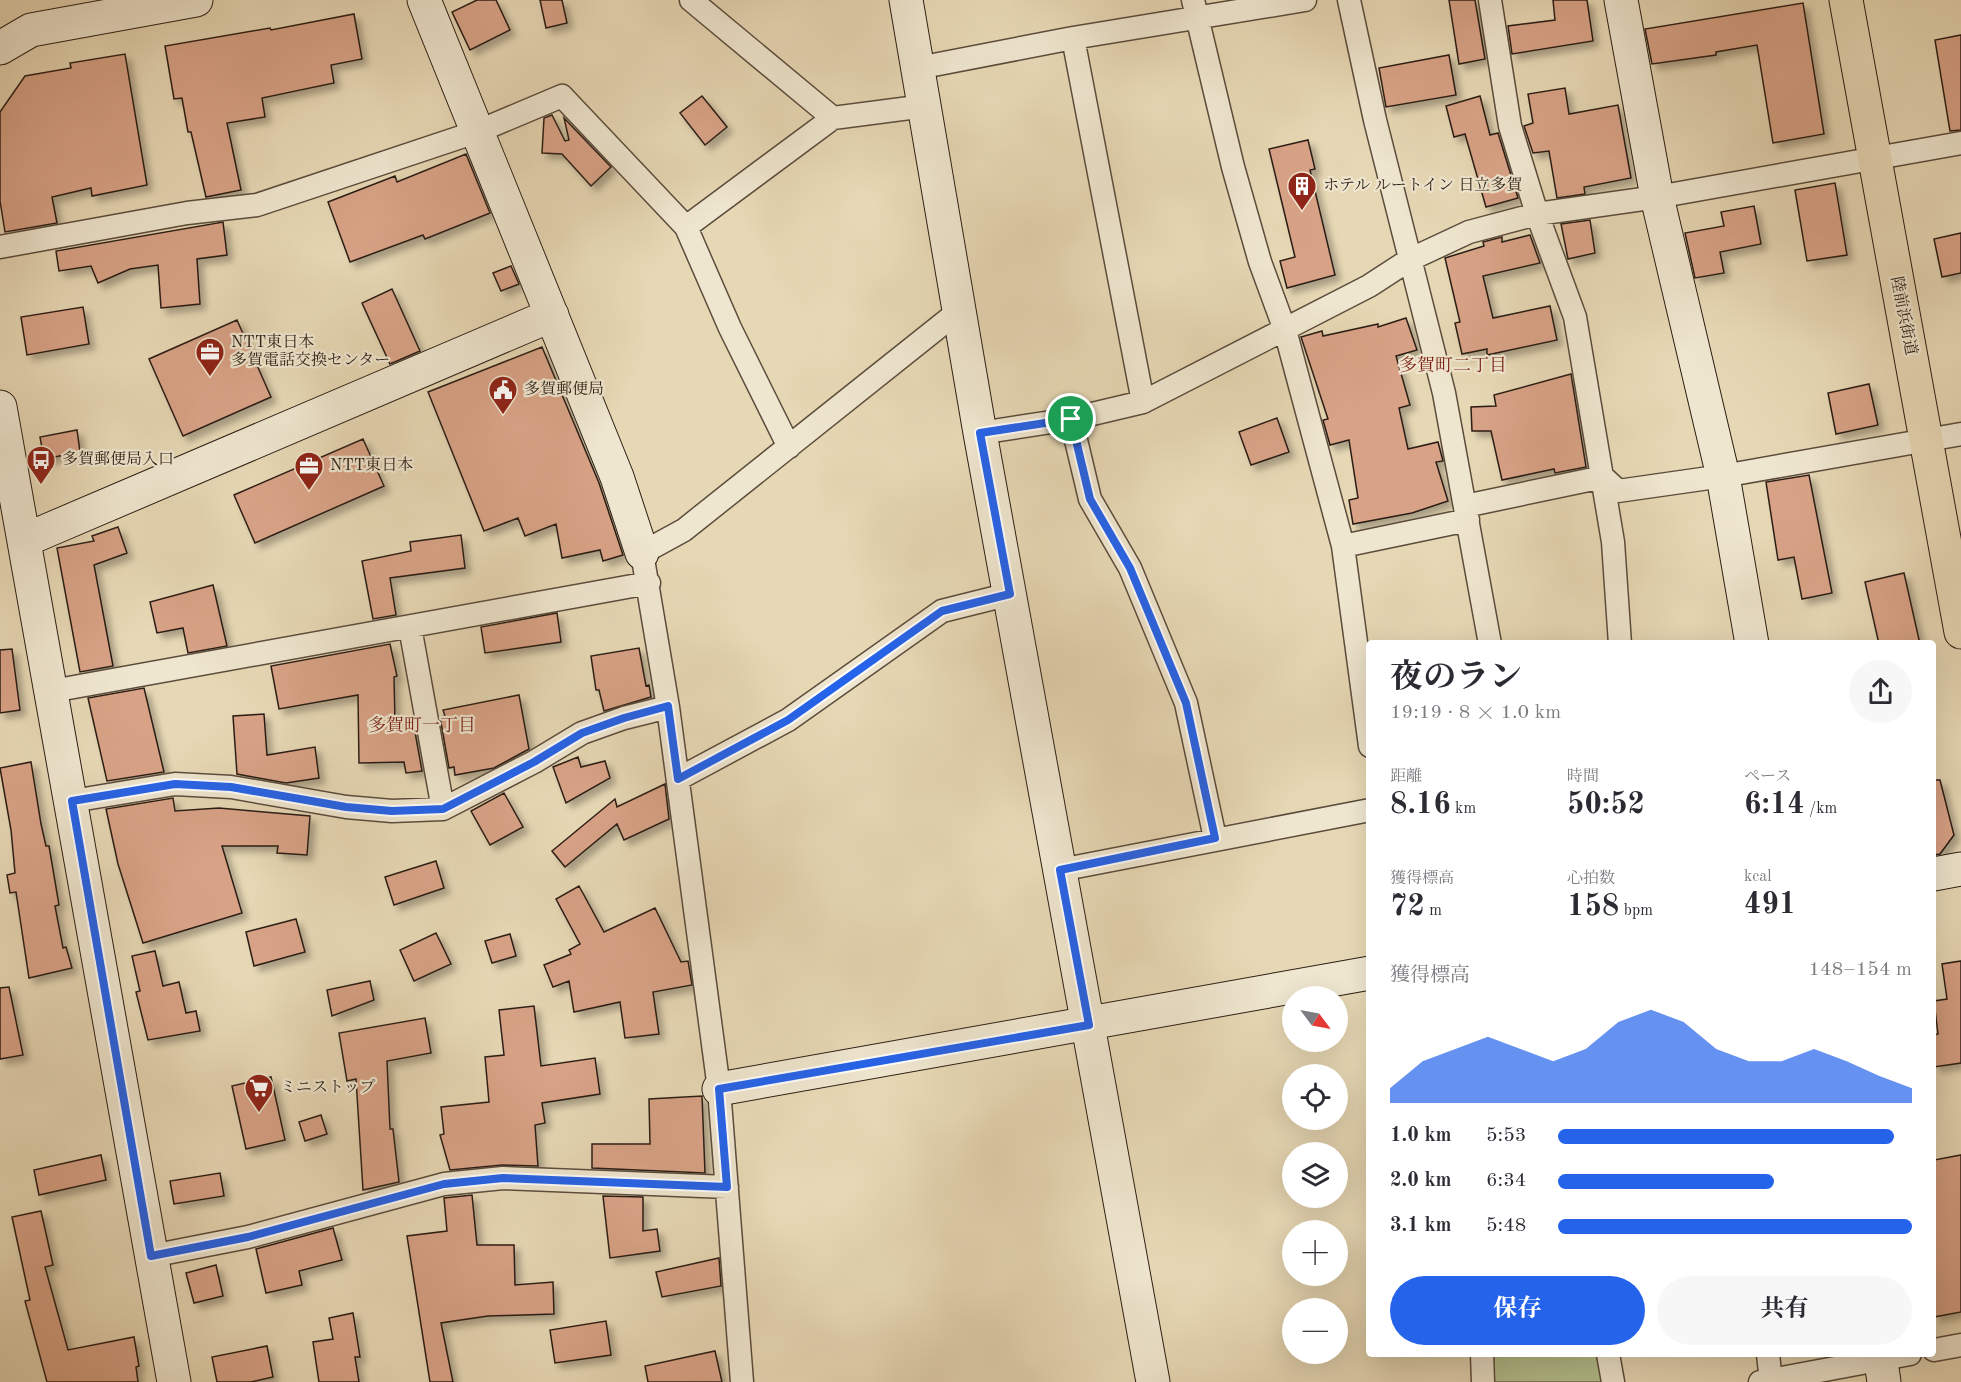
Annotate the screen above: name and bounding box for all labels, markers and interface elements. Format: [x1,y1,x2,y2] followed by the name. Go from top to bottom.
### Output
[1286,170,1318,212] building icon: ホテル ルートイン 日立多賀
[1323,176,1522,194] place label: ホテル ルートイン 日立多賀
[1888,275,1920,357] street label: 陸前浜街道
[231,333,390,369] place label: NTT東日本 多賀電話交換センター
[194,336,226,378] office icon: NTT東日本 多賀電話交換センター
[1399,355,1507,375] district label: 多賀町二丁目
[487,374,519,416] public building icon: 多賀郵便局
[524,380,604,398] place label: 多賀郵便局
[1045,393,1096,444] pin
[1054,402,1087,435] icon: arrive
[25,444,57,486] bus stop icon: 多賀郵便局入口
[62,450,174,468] place label: 多賀郵便局入口
[293,450,325,492] office icon: NTT東日本
[330,456,413,474] place label: NTT東日本
[1849,660,1912,723] button: share
[1390,662,1522,695] text: 夜のラン
[1390,703,1561,723] text: 19:19 · 8 × 1.0 km
[368,715,476,735] district label: 多賀町一丁目
[1390,769,1422,785] text: 距離
[1567,769,1599,785] text: 時間
[1744,769,1791,785] text: ペース
[1390,790,1451,820] text: 8.16
[1567,790,1645,820] text: 50:52
[1744,790,1805,820] text: 6:14
[1451,801,1476,817] text: km
[1805,801,1837,817] text: /km
[1744,869,1772,885] text: kcal
[1390,871,1454,887] text: 獲得標高
[1567,871,1615,887] text: 心拍数
[1744,890,1796,920] text: 491
[1390,892,1425,922] text: 72
[1567,892,1619,922] text: 158
[1425,903,1442,919] text: m
[1619,903,1653,919] text: bpm
[1809,960,1912,980] text: 148–154 m
[1390,966,1470,986] text: 獲得標高
[1282,986,1348,1052] north arrow
[1282,986,1348,1364] map controls
[1282,1064,1348,1130] button: locate
[243,1072,275,1114] supermarket icon: ミニストップ
[280,1079,376,1096] place label: ミニストップ
[1390,1126,1452,1146] text: 1.0 km
[1486,1126,1526,1146] text: 5:53
[1282,1142,1348,1208] button: layers
[1390,1171,1452,1191] text: 2.0 km
[1486,1171,1526,1191] text: 6:34
[1390,1216,1452,1236] text: 3.1 km
[1486,1216,1526,1236] text: 5:48
[1282,1220,1348,1286] button: +
[1390,1276,1645,1345] button: 保存
[1657,1276,1912,1345] button: 共有
[1282,1298,1348,1364] button: −

